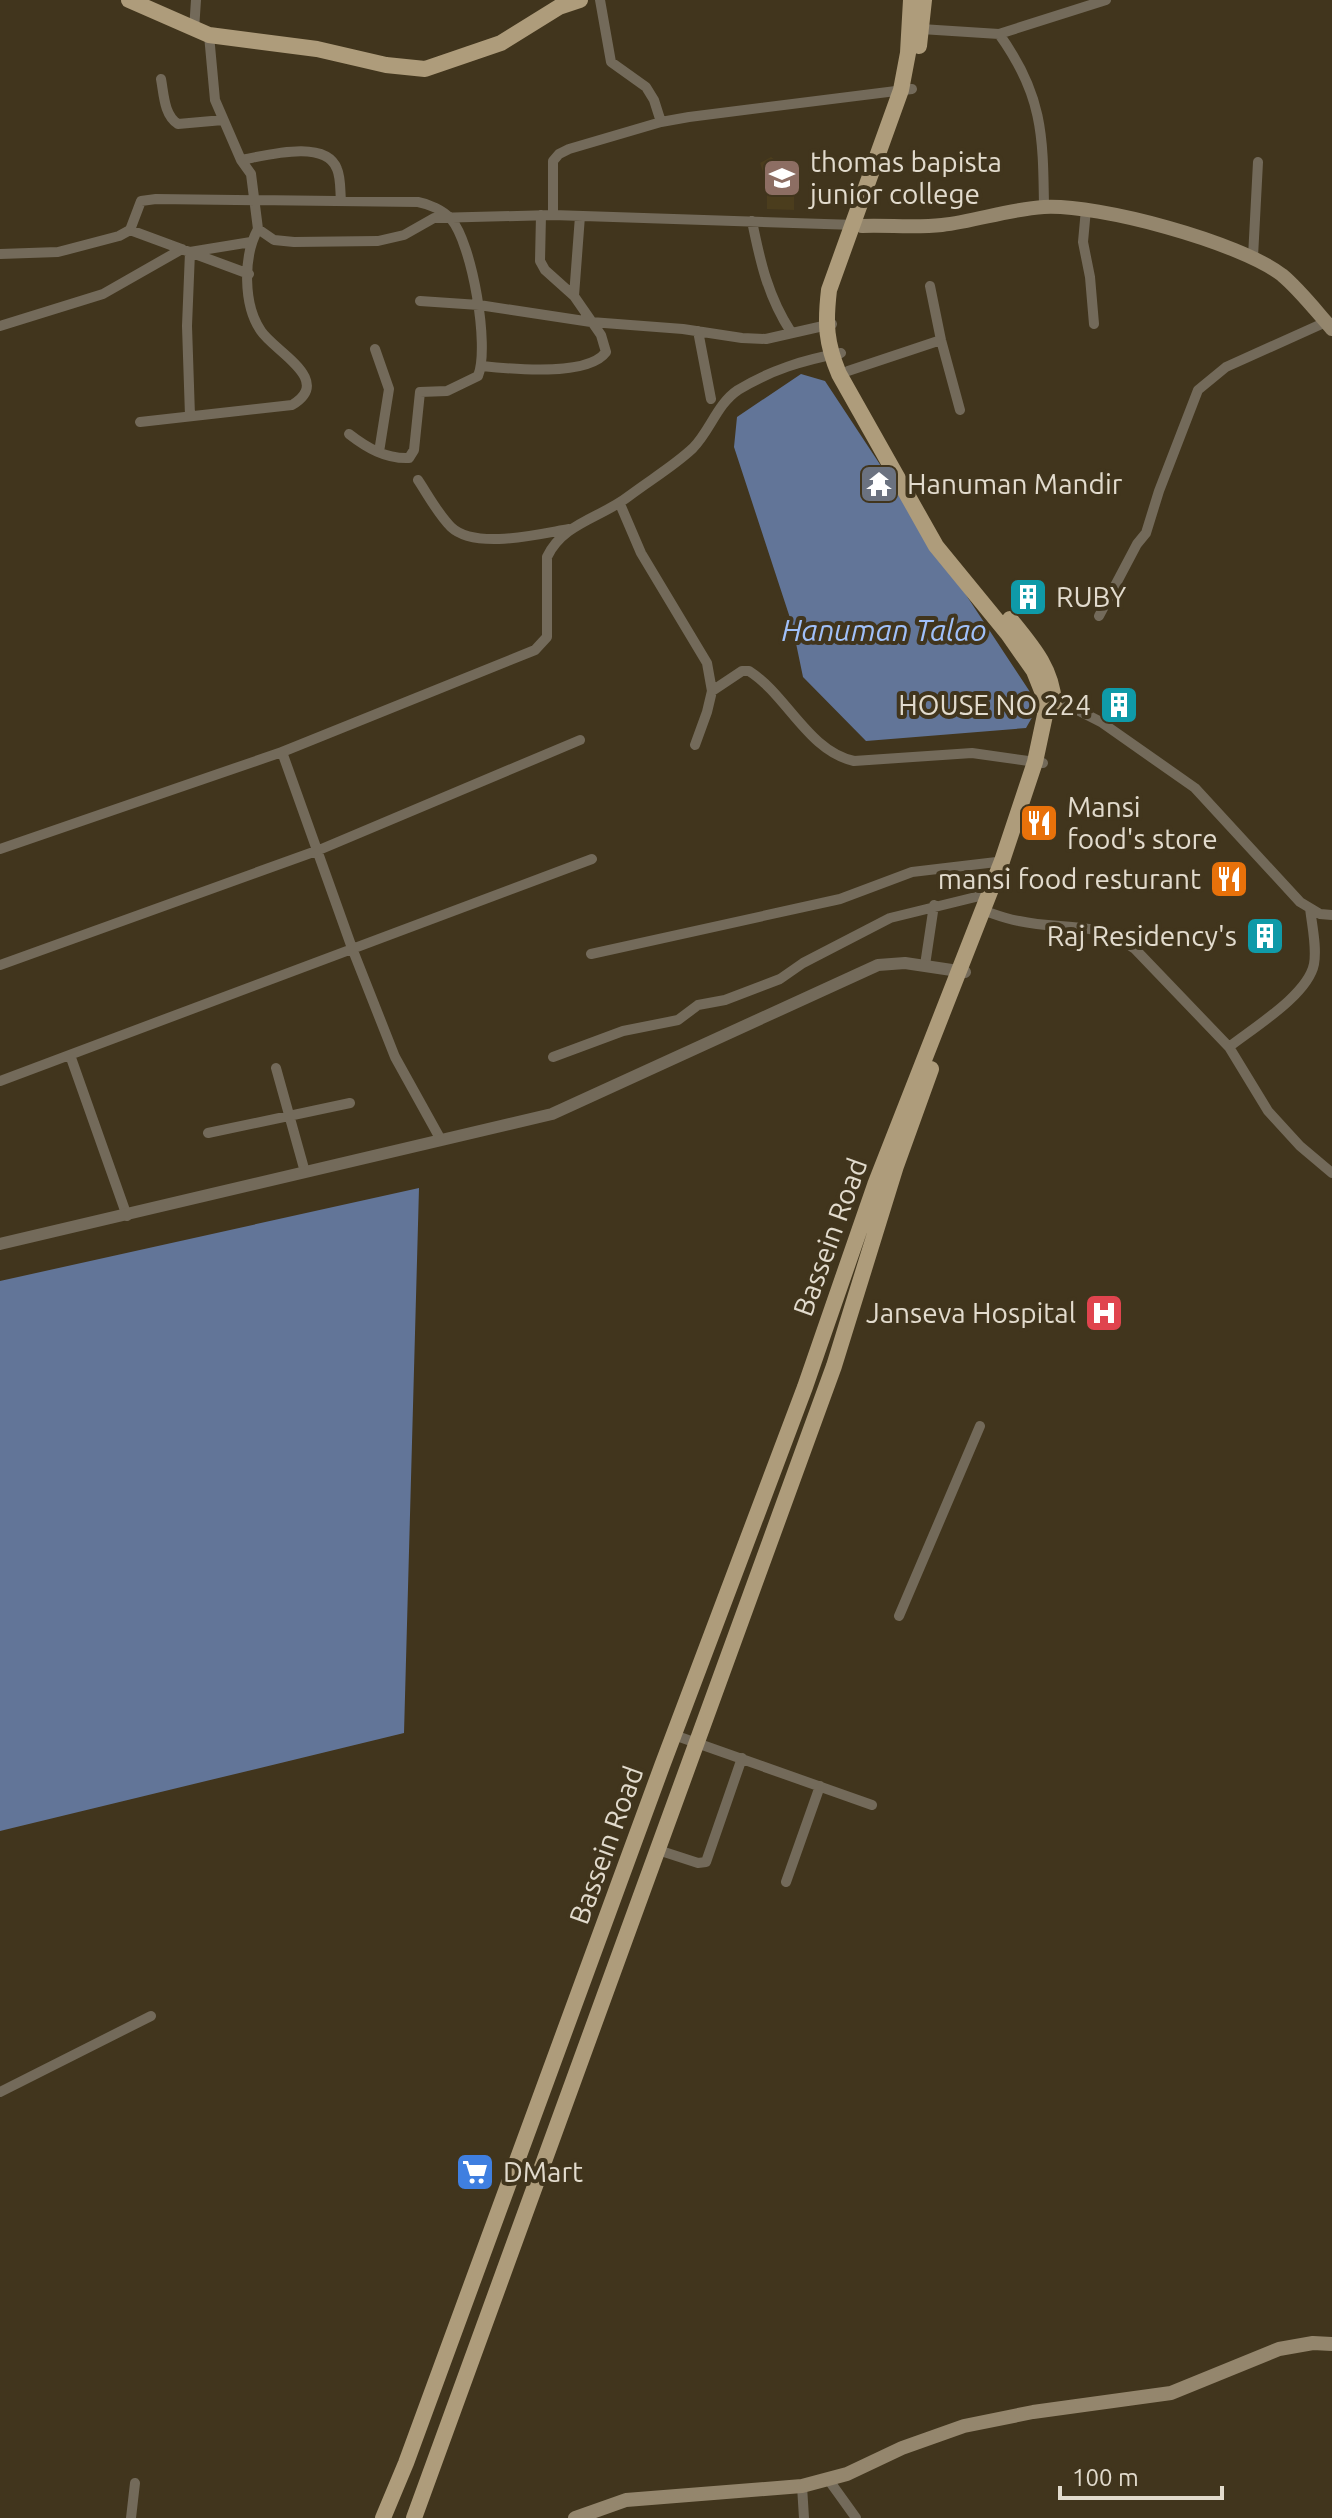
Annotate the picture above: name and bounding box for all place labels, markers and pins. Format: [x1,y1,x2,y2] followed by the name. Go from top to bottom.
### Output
[808,146,1002,209] place label: thomas bapista junior college
[761,157,803,199] school or university icon: thomas bapista junior college
[858,463,900,505] temple icon: Hanuman Mandir
[907,468,1123,499] place label: Hanuman Mandir
[1007,576,1049,618] building icon: RUBY
[1056,581,1126,612] place label: RUBY
[1098,684,1140,726] building icon: HOUSE NO 224
[898,689,1091,720] place label: HOUSE NO 224
[1067,791,1218,854] place label: Mansi food's store
[1018,802,1060,844] restaurant icon: Mansi food's store
[1208,858,1250,900] restaurant icon: mansi food resturant
[938,863,1201,894] place label: mansi food resturant
[1244,915,1286,957] building icon: Raj Residency's
[1047,920,1237,951] place label: Raj Residency's
[1083,1292,1125,1334] hospital icon: Janseva Hospital
[866,1297,1076,1328] place label: Janseva Hospital
[454,2151,496,2193] supermarket icon: DMart
[503,2156,583,2187] place label: DMart

